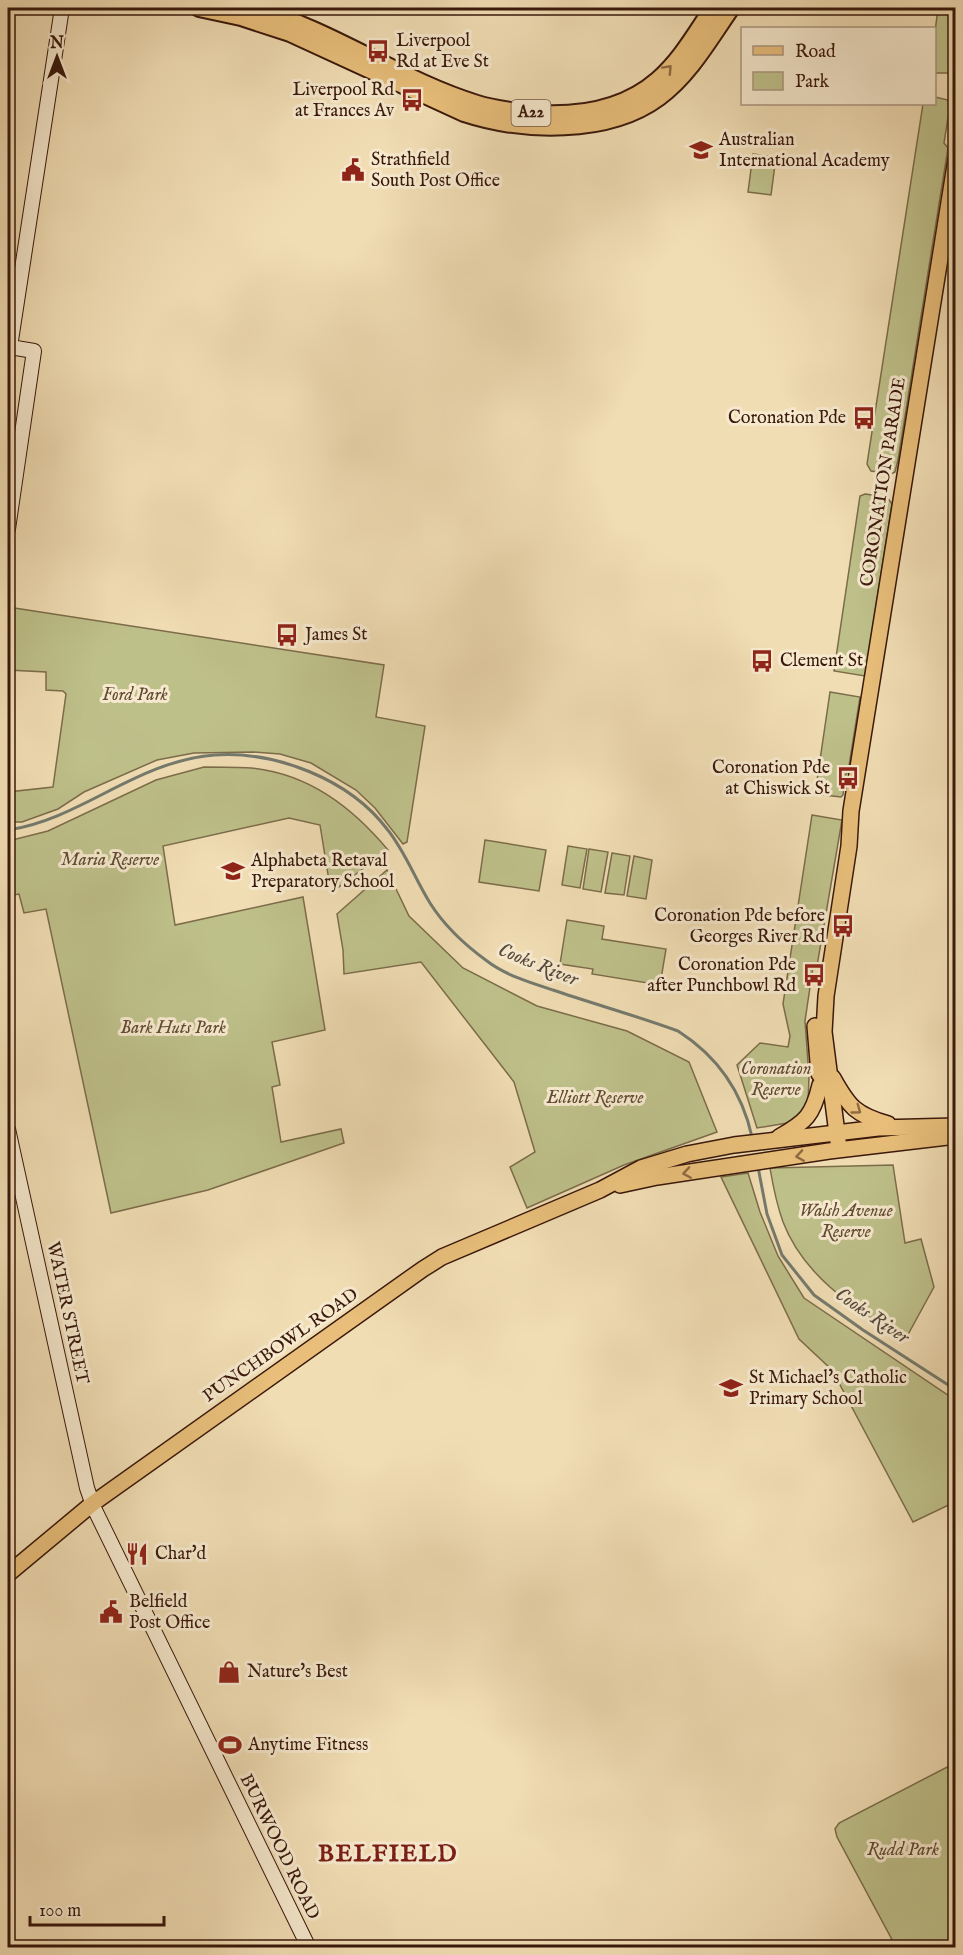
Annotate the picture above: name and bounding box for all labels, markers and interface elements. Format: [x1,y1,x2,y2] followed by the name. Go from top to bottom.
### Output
[27,27,87,87] north arrow
[741,27,936,105] legend
[396,30,489,74] place label: Liverpool Rd at Eve St
[49,34,64,54] text: N
[365,38,391,64] bus stop icon: Liverpool Rd at Eve St
[795,41,836,64] text: Road
[661,66,672,76] one-way arrow
[795,71,830,94] text: Park
[293,79,395,123] place label: Liverpool Rd at Frances Av
[399,87,425,113] bus stop icon: Liverpool Rd at Frances Av
[512,100,550,126] road number: A22
[718,129,890,173] place label: Australian International Academy
[688,137,714,163] school or university icon: Australian International Academy
[371,149,500,193] place label: Strathfield South Post Office
[340,157,366,183] public building icon: Strathfield South Post Office
[856,376,912,588] street label: CORONATION PARADE
[851,405,877,431] bus stop icon: Coronation Pde
[728,407,846,430] place label: Coronation Pde
[274,622,300,648] bus stop icon: James St
[303,624,367,647] place label: James St
[749,648,775,674] bus stop icon: Clement St
[780,650,863,673] place label: Clement St
[102,684,168,707] park label: Ford Park
[712,757,830,801] place label: Coronation Pde at Chiswick St
[835,765,861,791] bus stop icon: Coronation Pde at Chiswick St
[61,849,159,872] park label: Maria Reserve
[250,850,394,894] place label: Alphabeta Retaval Preparatory School
[220,858,246,884] school or university icon: Alphabeta Retaval Preparatory School
[654,905,825,949] place label: Coronation Pde before Georges River Rd
[830,913,856,939] bus stop icon: Coronation Pde before Georges River Rd
[494,938,583,993] water label: Cooks River
[647,954,796,998] place label: Coronation Pde after Punchbowl Rd
[801,962,827,988] bus stop icon: Coronation Pde after Punchbowl Rd
[120,1017,226,1040] park label: Bark Huts Park
[741,1058,811,1102] park label: Coronation Reserve
[545,1087,644,1110] park label: Elliott Reserve
[850,1102,861,1113] one-way arrow
[795,1149,805,1162] one-way arrow
[683,1166,692,1178] one-way arrow
[799,1200,893,1244] park label: Walsh Avenue Reserve
[41,1240,93,1386] street label: WATER STREET
[830,1282,915,1351] water label: Cooks River
[199,1284,363,1408] street label: PUNCHBOWL ROAD
[749,1367,907,1411] place label: St Michael's Catholic Primary School
[718,1375,744,1401] school or university icon: St Michael's Catholic Primary School
[124,1541,150,1567] restaurant icon: Char'd
[155,1543,207,1566] place label: Char'd
[129,1591,210,1635] place label: Belfield Post Office
[98,1599,124,1625] public building icon: Belfield Post Office
[216,1659,242,1685] shop icon: Nature's Best
[247,1661,348,1684] place label: Nature's Best
[217,1732,243,1758] sports icon: Anytime Fitness
[247,1734,368,1757] place label: Anytime Fitness
[234,1770,324,1924] street label: BURWOOD ROAD
[318,1839,458,1870] district label: BELFIELD
[867,1839,939,1862] park label: Rudd Park
[30,1889,164,1927] scale bar
[39,1900,81,1923] text: 100 m

